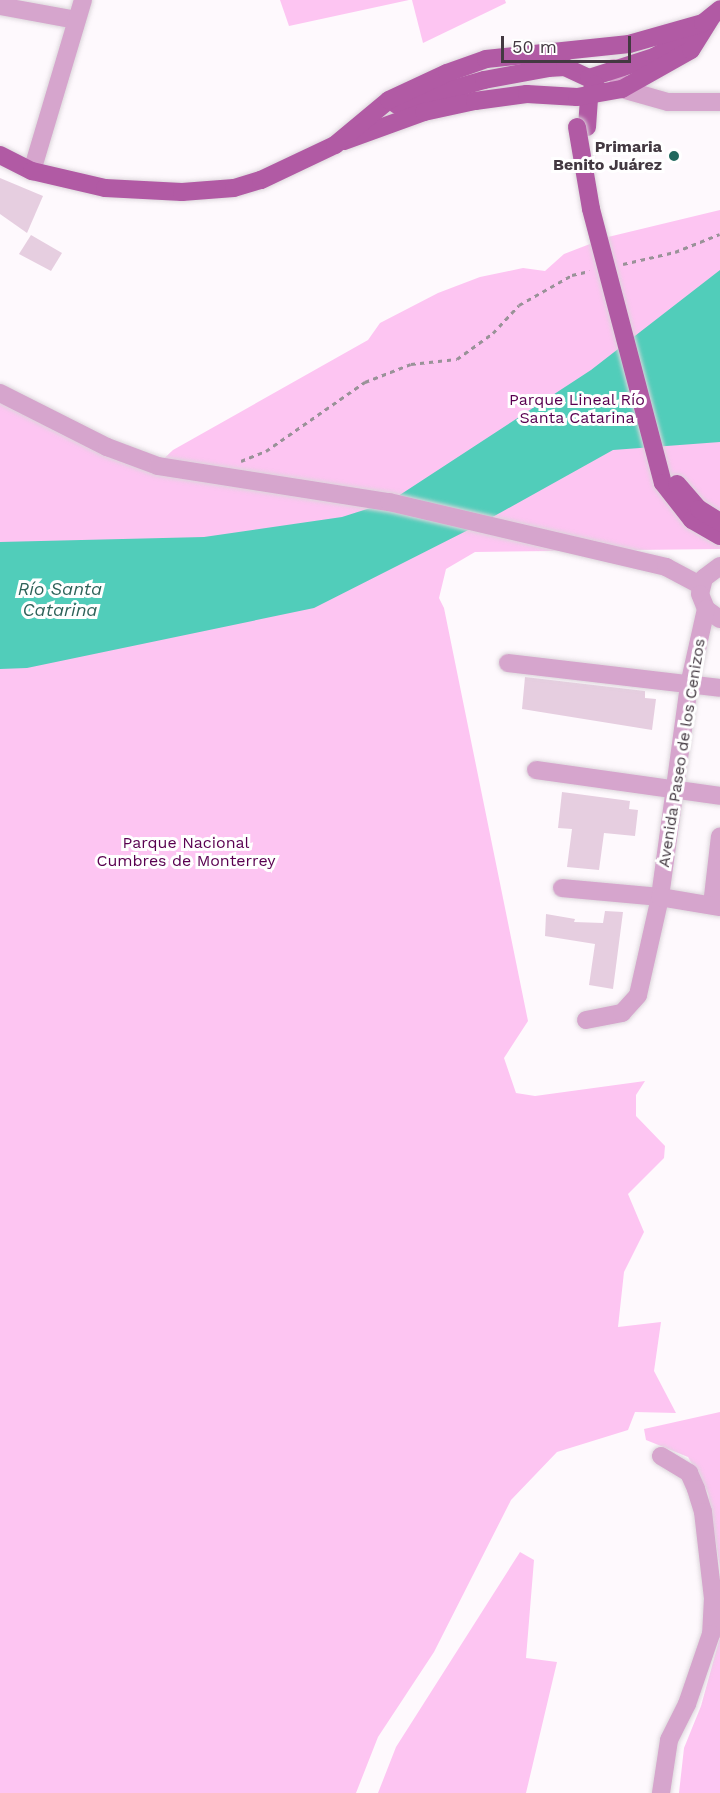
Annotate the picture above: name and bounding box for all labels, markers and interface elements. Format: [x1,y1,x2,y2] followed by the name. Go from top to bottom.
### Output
[504,24,634,62] scale bar
[512,36,557,57] text: 50 m
[553,137,662,175] place label: Primaria Benito Juárez
[667,149,681,163] marker: Primaria Benito Juárez
[509,390,645,428] park label: Parque Lineal Río Santa Catarina
[18,579,102,622] water label: Río Santa Catarina
[654,637,710,869] street label: Avenida Paseo de los Cenizos
[96,833,276,871] park label: Parque Nacional Cumbres de Monterrey

